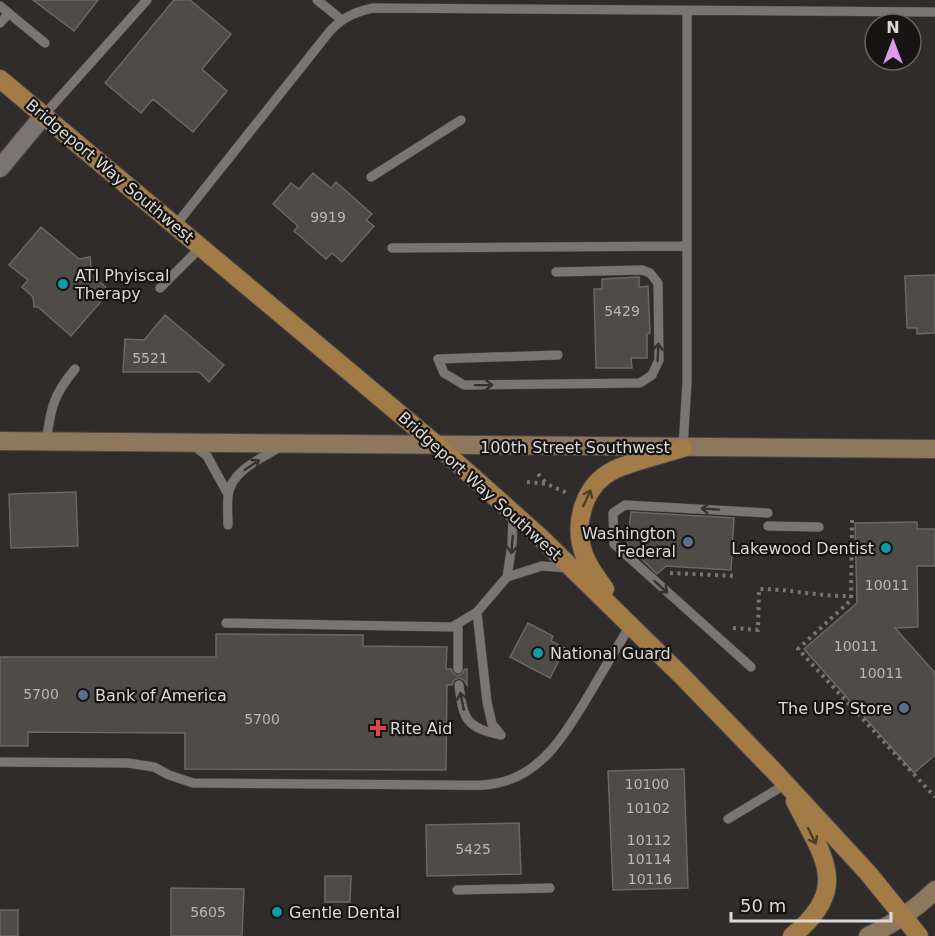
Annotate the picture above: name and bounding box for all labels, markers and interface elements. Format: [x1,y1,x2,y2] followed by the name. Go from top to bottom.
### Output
[863,12,923,72] north arrow
[886,18,900,37] text: N
[22,95,198,247] street label: Bridgeport Way Southwest
[310,209,346,225] house number: 9919
[74,266,169,303] place label: ATI Phyiscal Therapy
[56,277,70,291] marker: ATI Phyiscal Therapy
[604,303,640,319] house number: 5429
[653,343,664,363] one-way arrow
[132,350,168,366] house number: 5521
[473,379,493,391] one-way arrow
[394,408,566,564] street label: Bridgeport Way Southwest
[480,438,670,457] street label: 100th Street Southwest
[243,458,260,471] one-way arrow
[582,489,593,507] one-way arrow
[701,504,721,515] one-way arrow
[582,524,676,561] place label: Washington Federal
[506,535,517,555] one-way arrow
[681,535,695,549] marker: Washington Federal
[731,539,874,558] place label: Lakewood Dentist
[879,541,893,555] marker: Lakewood Dentist
[865,577,909,593] house number: 10011
[654,580,669,594] one-way arrow
[834,638,878,654] house number: 10011
[550,644,671,663] place label: National Guard
[531,646,545,660] marker: National Guard
[859,665,903,681] house number: 10011
[23,686,59,702] house number: 5700
[95,686,227,705] place label: Bank of America
[76,688,90,702] marker: Bank of America
[456,692,467,711] one-way arrow
[777,699,892,718] place label: The UPS Store
[897,701,911,715] marker: The UPS Store
[244,711,280,727] house number: 5700
[390,719,452,738] place label: Rite Aid
[371,721,385,735] marker: Rite Aid
[625,776,669,792] house number: 10100
[626,800,670,816] house number: 10102
[807,827,819,845] one-way arrow
[627,832,671,848] house number: 10112
[455,841,491,857] house number: 5425
[627,851,671,867] house number: 10114
[628,871,672,887] house number: 10116
[731,885,892,923] scale bar
[740,895,786,916] text: 50 m
[289,903,400,922] place label: Gentle Dental
[190,904,226,920] house number: 5605
[270,905,284,919] marker: Gentle Dental

